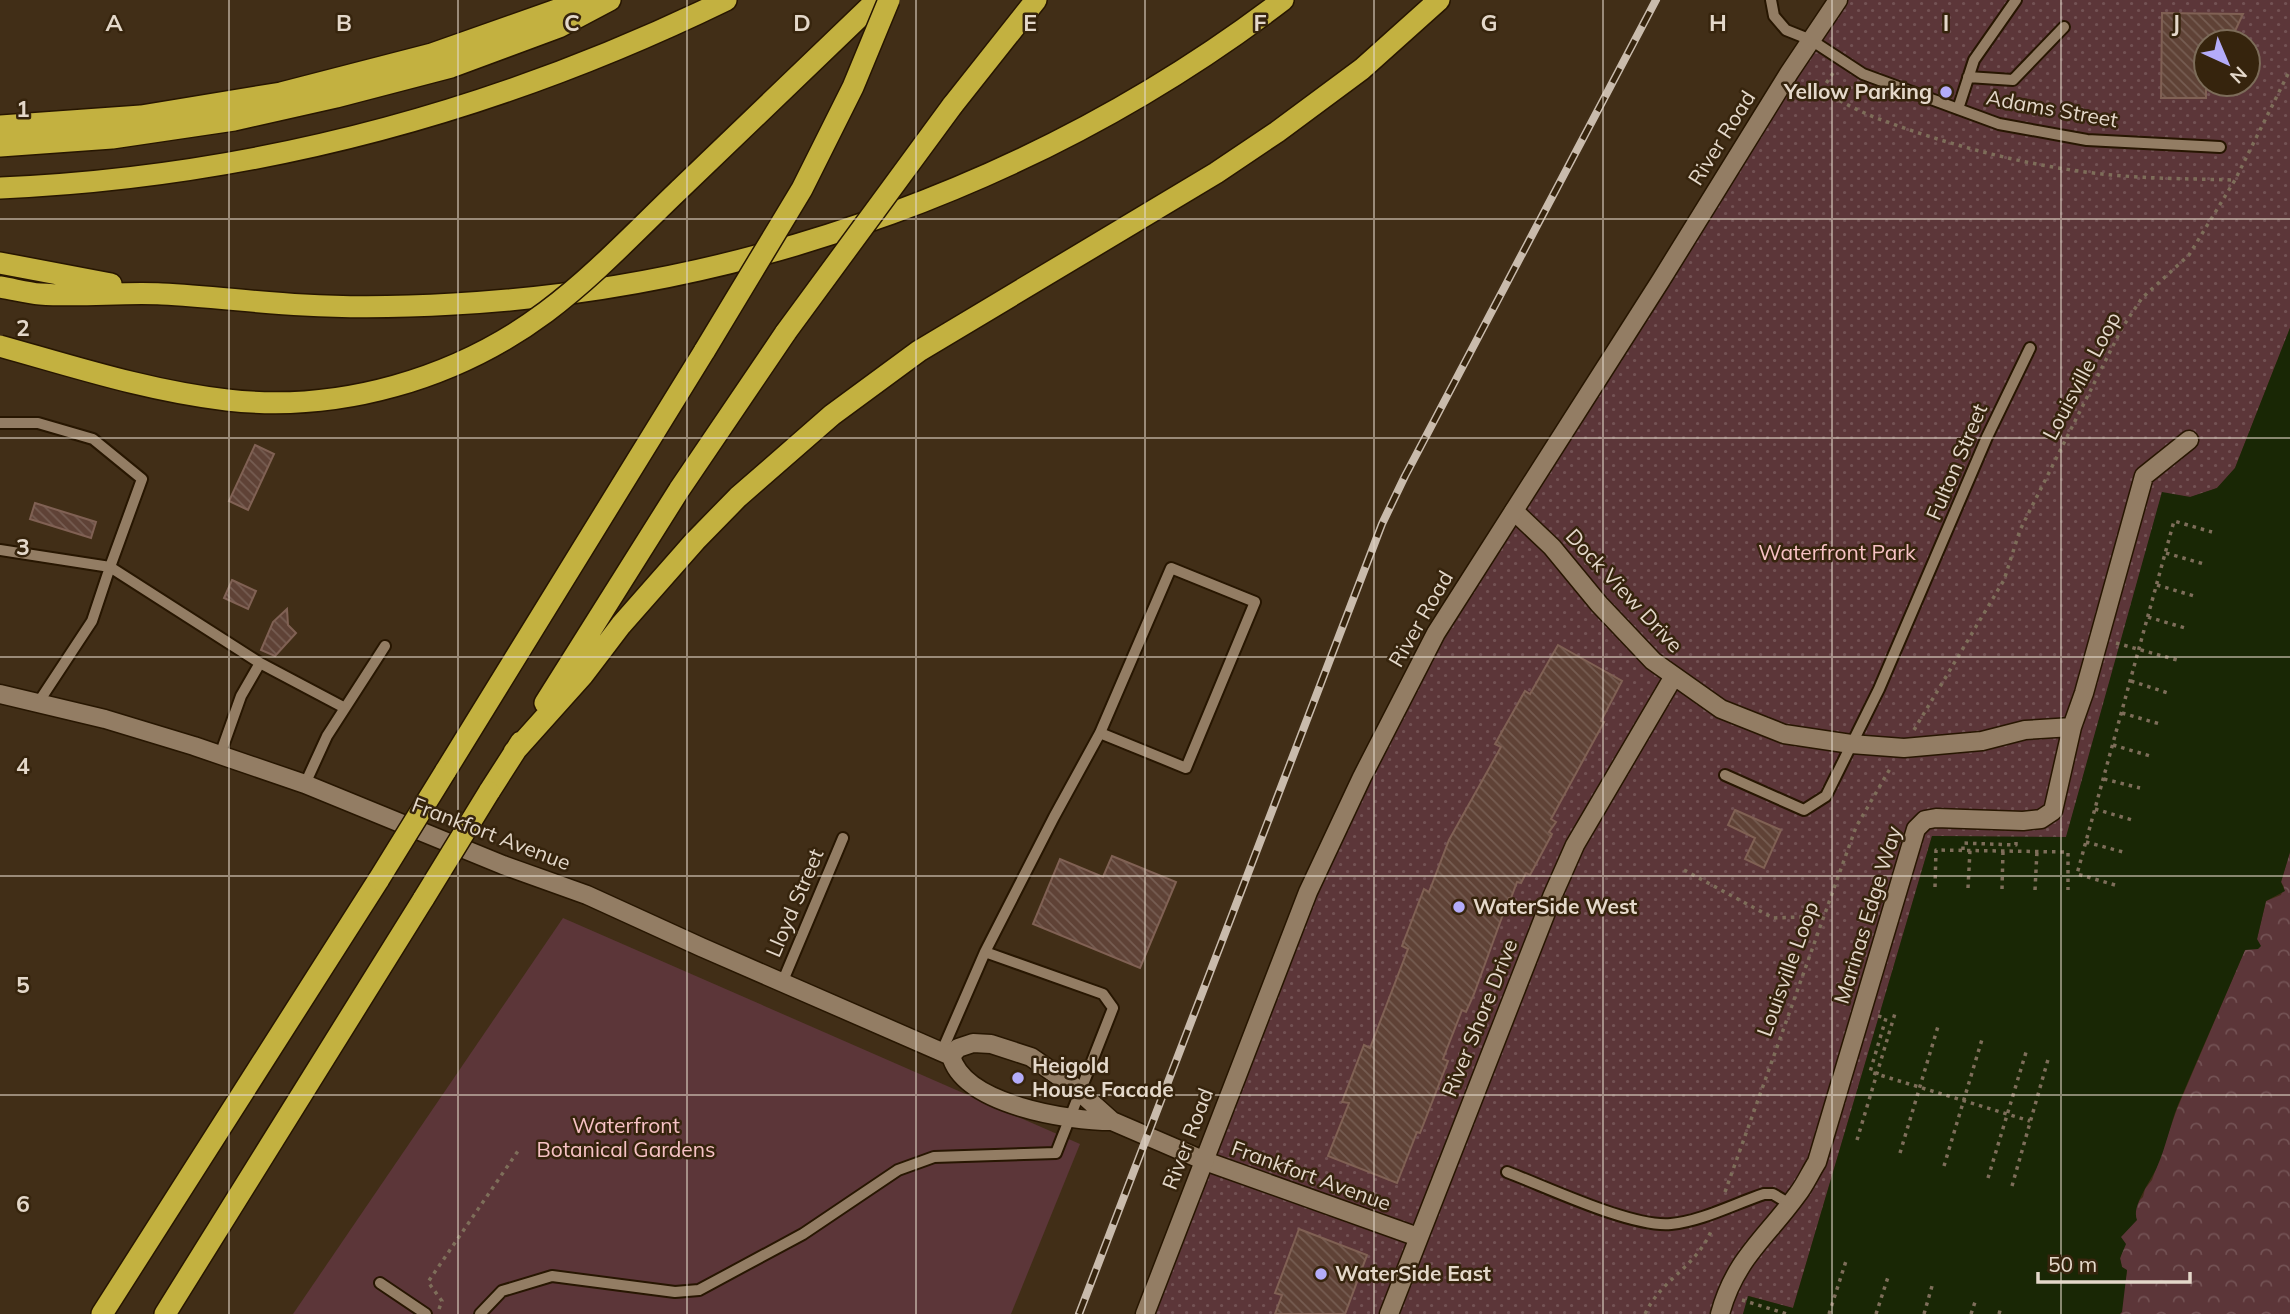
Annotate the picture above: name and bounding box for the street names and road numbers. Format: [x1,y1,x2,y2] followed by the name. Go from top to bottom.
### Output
[1984,84,2120,132] street label: Adams Street
[1682,85,1760,190] street label: River Road
[2036,307,2126,444] street label: Louisville Loop
[1920,400,1992,524] street label: Fulton Street
[1561,523,1689,658] street label: Dock View Drive
[1382,566,1458,671] street label: River Road
[408,791,574,875] street label: Frankfort Avenue
[1828,823,1906,1007] street label: Marinas Edge Way
[760,844,829,961] street label: Lloyd Street
[1751,898,1823,1040] street label: Louisville Loop
[1436,935,1523,1100] street label: River Shore Drive
[1156,1084,1218,1193] street label: River Road
[1228,1134,1395,1216] street label: Frankfort Avenue

